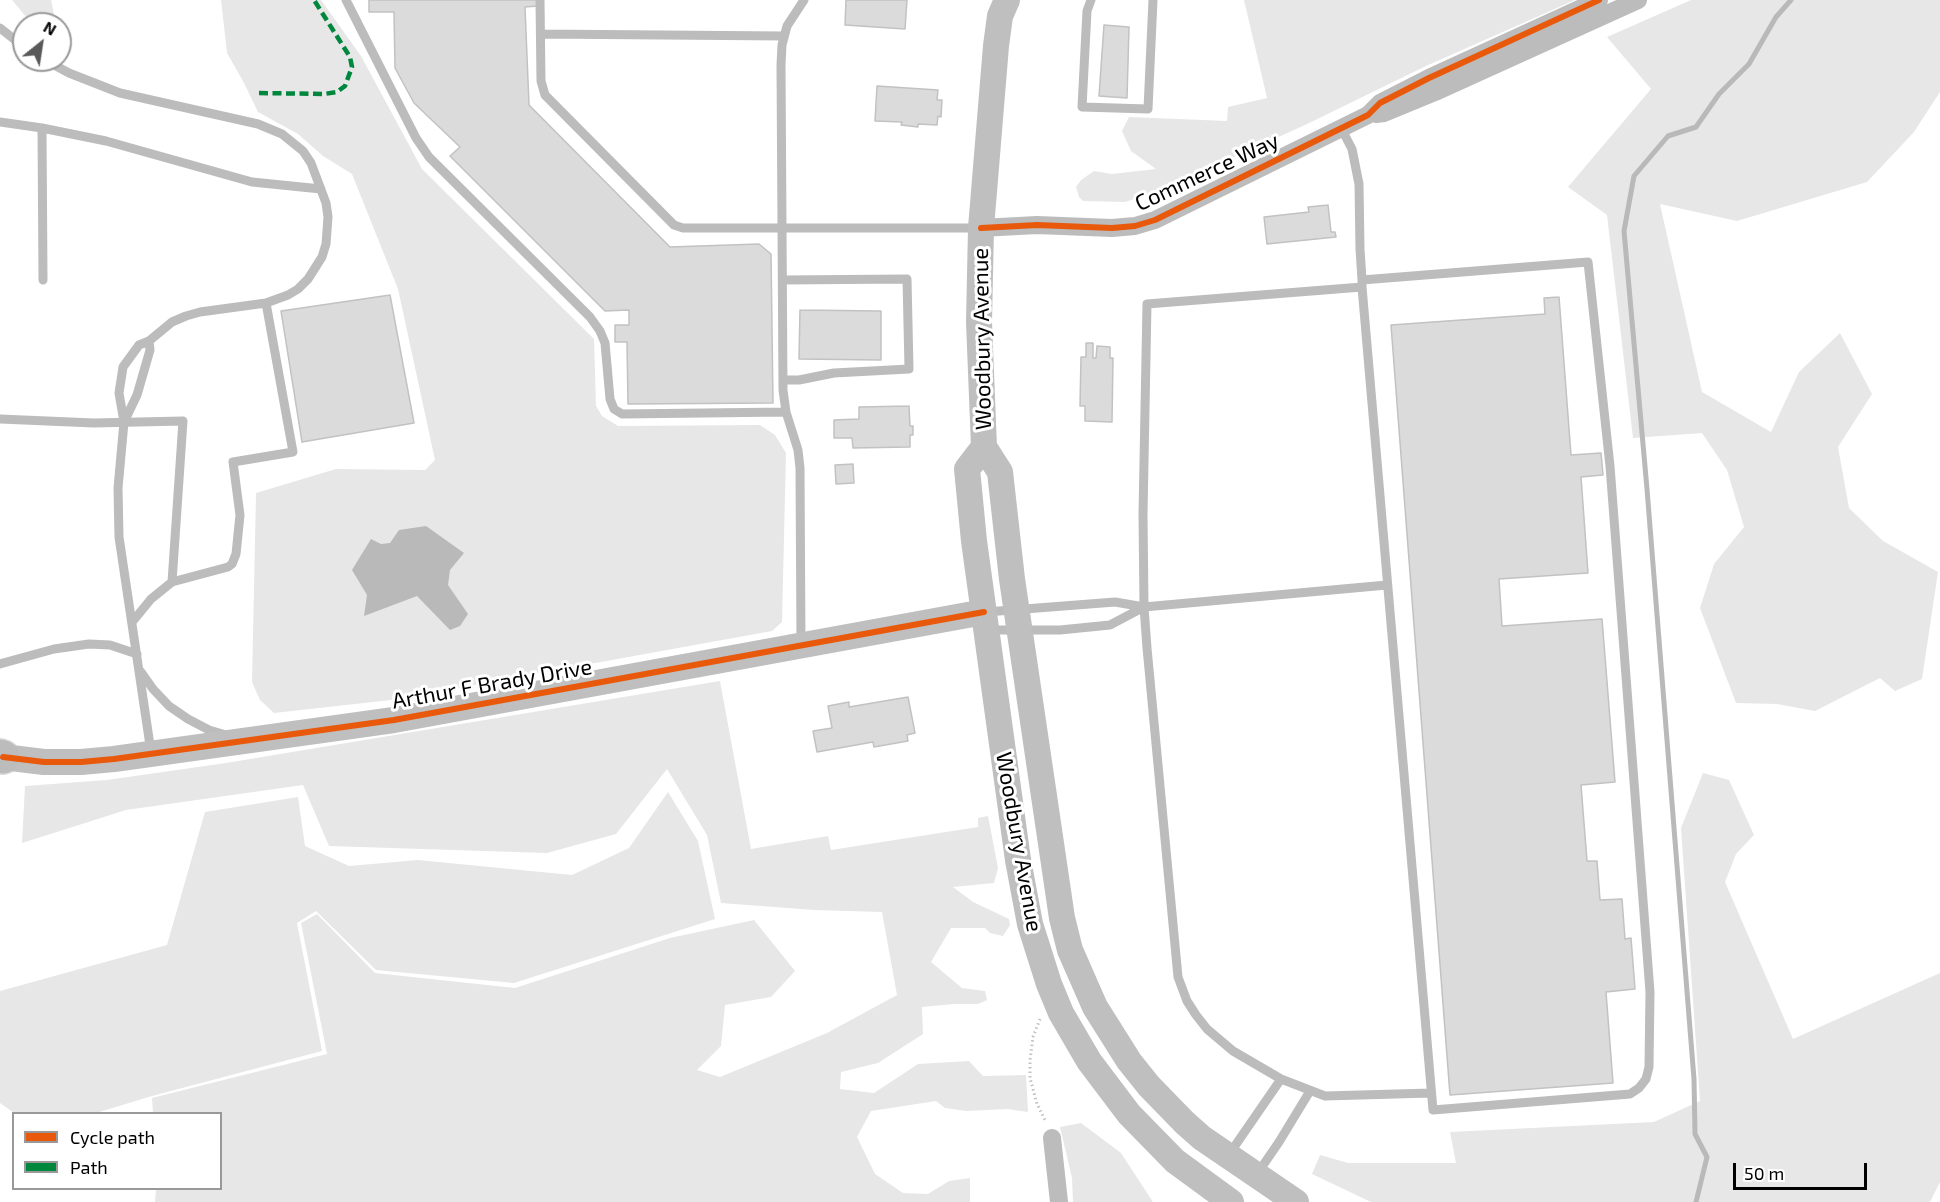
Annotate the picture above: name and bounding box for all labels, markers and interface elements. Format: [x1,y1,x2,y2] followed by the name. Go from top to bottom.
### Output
[12,12,72,72] north arrow
[40,17,60,39] text: N
[1131,127,1283,217] street label: Commerce Way
[967,248,997,430] street label: Woodbury Avenue
[390,653,594,715] street label: Arthur F Brady Drive
[990,750,1048,934] street label: Woodbury Avenue
[12,1112,222,1190] legend
[70,1126,155,1148] text: Cycle path
[1736,1151,1870,1189] scale bar
[70,1156,108,1178] text: Path
[1744,1162,1784,1184] text: 50 m

